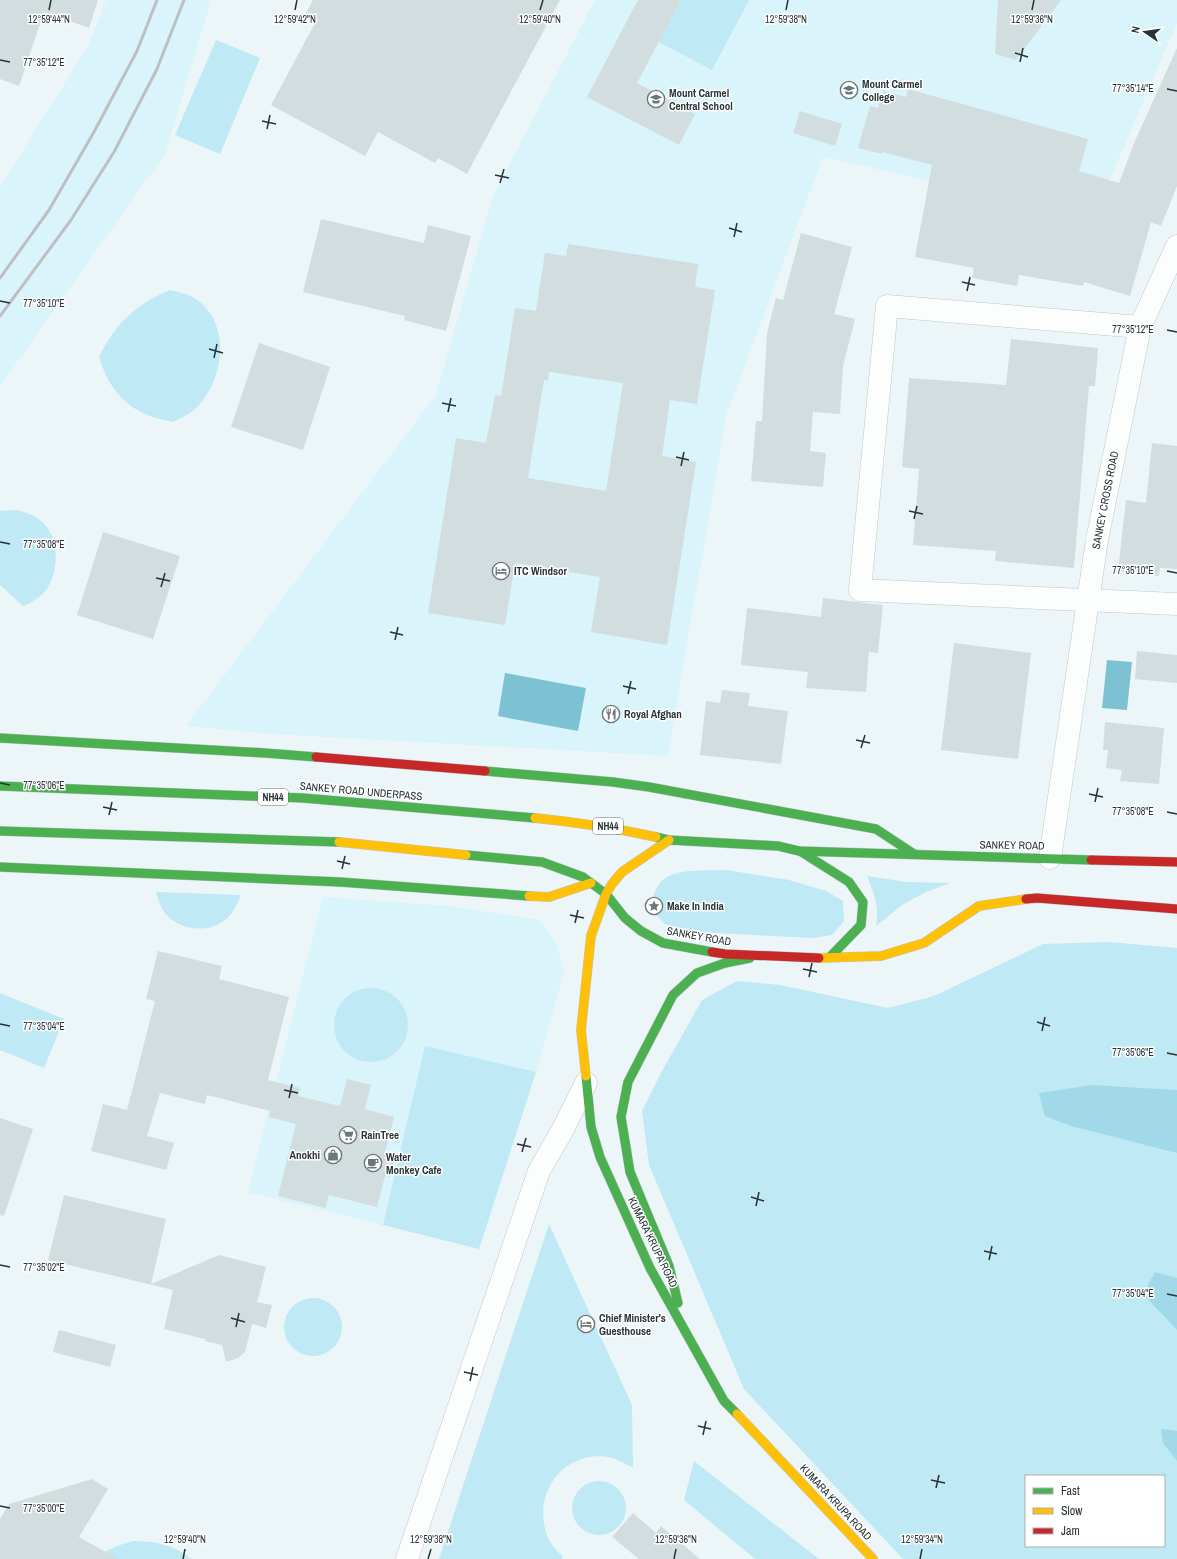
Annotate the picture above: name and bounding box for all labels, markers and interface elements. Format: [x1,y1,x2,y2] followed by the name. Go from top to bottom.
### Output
[1125,12,1165,52] north arrow
[28,13,70,26] text: 12°59'44"N
[274,13,316,26] text: 12°59'42"N
[519,13,561,26] text: 12°59'40"N
[765,13,807,26] text: 12°59'38"N
[1011,13,1053,26] text: 12°59'36"N
[1128,25,1143,34] text: N
[23,56,65,69] text: 77°35'12"E
[862,77,922,104] place label: Mount Carmel College
[839,80,859,100] school or university icon: Mount Carmel College
[1112,82,1154,95] text: 77°35'14"E
[669,86,733,113] place label: Mount Carmel Central School
[646,89,666,109] school or university icon: Mount Carmel Central School
[23,297,65,310] text: 77°35'10"E
[1112,323,1154,336] text: 77°35'12"E
[1089,450,1121,550] street label: SANKEY CROSS ROAD
[23,538,65,551] text: 77°35'08"E
[491,561,511,581] hotel icon: ITC Windsor
[514,564,568,578] place label: ITC Windsor
[1112,564,1154,577] text: 77°35'10"E
[601,704,621,724] restaurant icon: Royal Afghan
[624,707,682,721] place label: Royal Afghan
[23,779,65,792] text: 77°35'06"E
[299,779,423,803] street label: SANKEY ROAD UNDERPASS
[258,789,288,805] road number: NH44
[1112,805,1154,818] text: 77°35'08"E
[593,818,623,834] road number: NH44
[979,837,1045,853] street label: SANKEY ROAD
[644,896,664,916] place icon: Make In India
[667,899,724,913] place label: Make In India
[666,923,732,949] street label: SANKEY ROAD
[23,1020,65,1033] text: 77°35'04"E
[1112,1046,1154,1059] text: 77°35'06"E
[338,1125,358,1145] supermarket icon: RainTree
[361,1128,399,1142] place label: RainTree
[323,1145,343,1165] shop icon: Anokhi
[289,1148,320,1162] place label: Anokhi
[386,1150,442,1177] place label: Water Monkey Cafe
[363,1153,383,1173] cafe icon: Water Monkey Cafe
[625,1194,681,1290] street label: KUMARA KRUPA ROAD
[23,1261,65,1274] text: 77°35'02"E
[1112,1287,1154,1300] text: 77°35'04"E
[599,1311,666,1338] place label: Chief Minister's Guesthouse
[576,1314,596,1334] hotel icon: Chief Minister's Guesthouse
[797,1461,875,1543] street label: KUMARA KRUPA ROAD
[1025,1475,1165,1547] legend
[1061,1483,1080,1499] text: Fast
[23,1502,65,1515] text: 77°35'00"E
[1061,1503,1083,1519] text: Slow
[1061,1523,1080,1539] text: Jam
[164,1533,206,1546] text: 12°59'40"N
[410,1533,452,1546] text: 12°59'38"N
[655,1533,697,1546] text: 12°59'36"N
[901,1533,943,1546] text: 12°59'34"N

